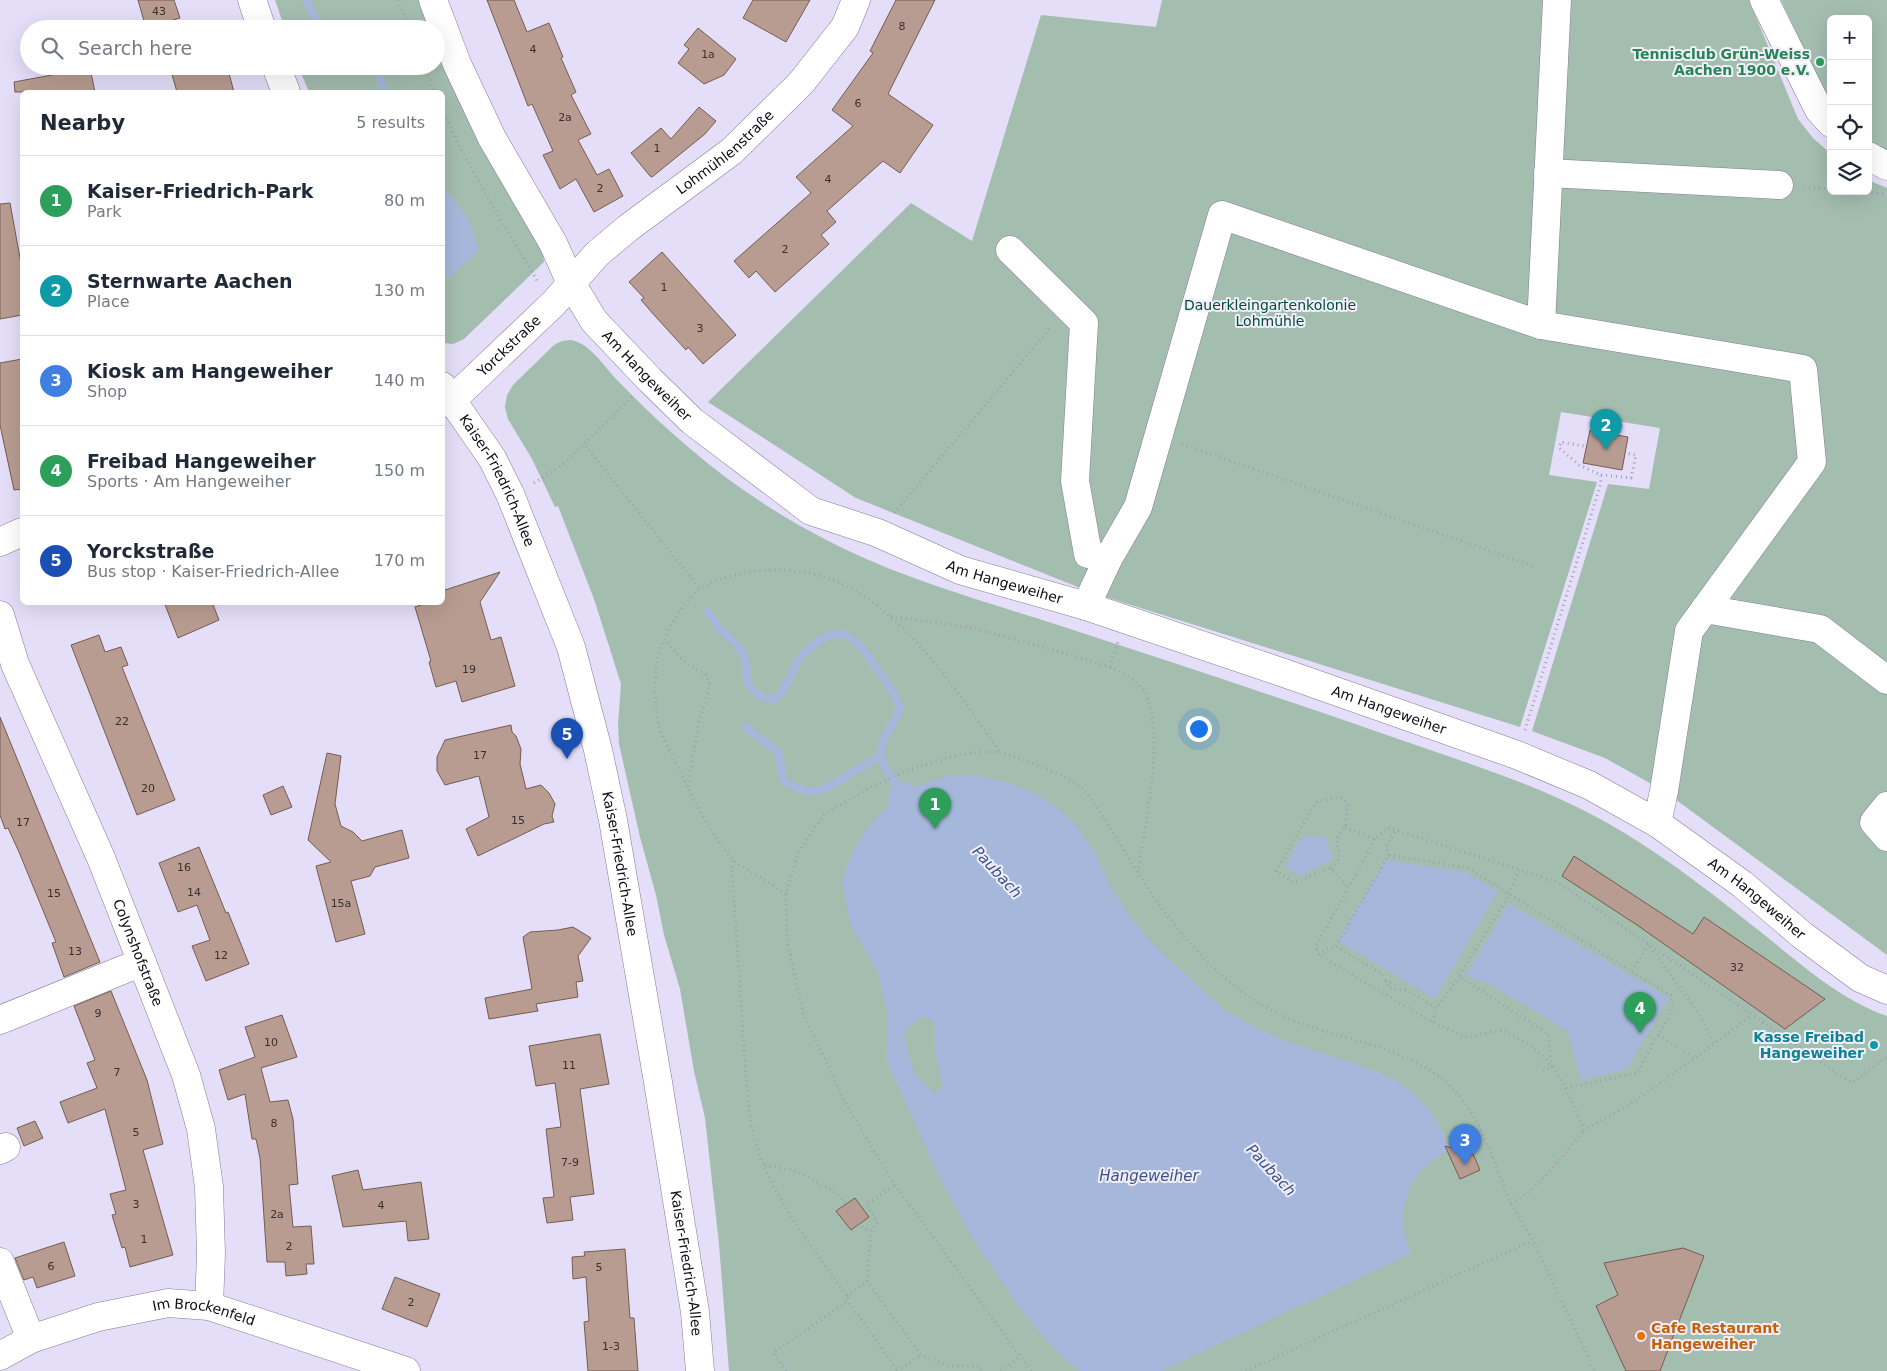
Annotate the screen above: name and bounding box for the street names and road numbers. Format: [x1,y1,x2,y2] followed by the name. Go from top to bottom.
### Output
[673,107,777,197] street label: Lohmühlenstraße
[473,312,544,380] street label: Yorckstraße
[599,327,695,424] street label: Am Hangeweiher
[456,411,538,549] street label: Kaiser-Friedrich-Allee
[944,557,1065,607] street label: Am Hangeweiher
[1330,682,1449,738] street label: Am Hangeweiher
[599,790,641,938] street label: Kaiser-Friedrich-Allee
[1705,854,1809,943] street label: Am Hangeweiher
[110,897,166,1008] street label: Colynshofstraße
[668,1189,705,1337] street label: Kaiser-Friedrich-Allee
[151,1295,257,1329] street label: Im Brockenfeld

